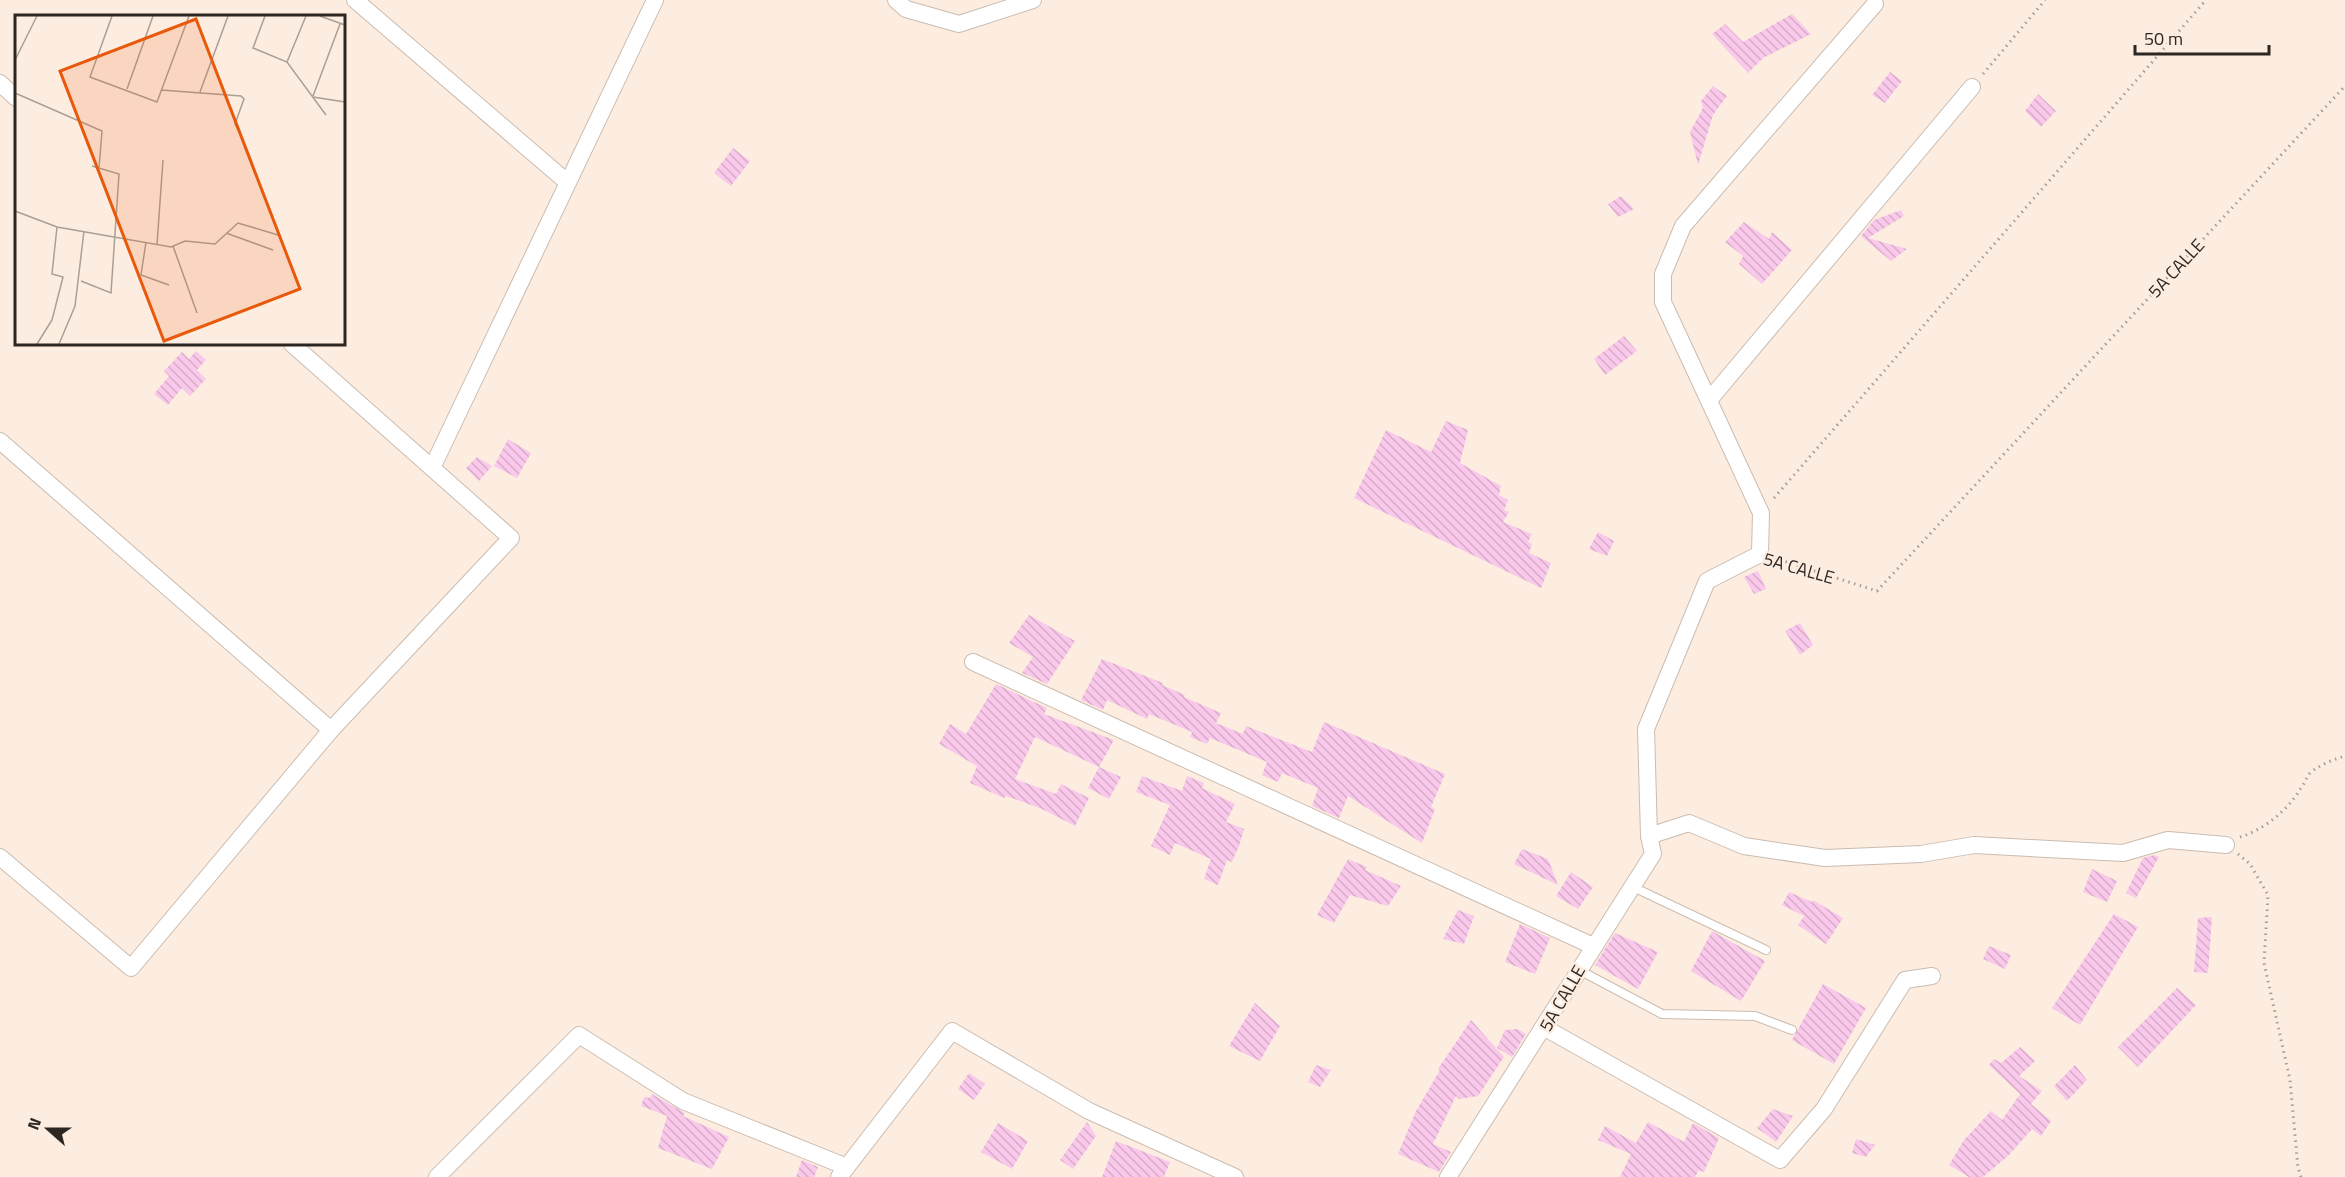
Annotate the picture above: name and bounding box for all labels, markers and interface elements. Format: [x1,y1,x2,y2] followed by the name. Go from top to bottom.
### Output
[15,15,345,345] inset map
[2135,18,2268,56] scale bar
[2144,25,2183,52] text: 50 m
[2141,232,2211,304] street label: 5A CALLE
[1760,545,1838,591] street label: 5A CALLE
[1532,960,1592,1036] street label: 5A CALLE
[18,1099,78,1159] north arrow
[21,1114,47,1133] text: N

